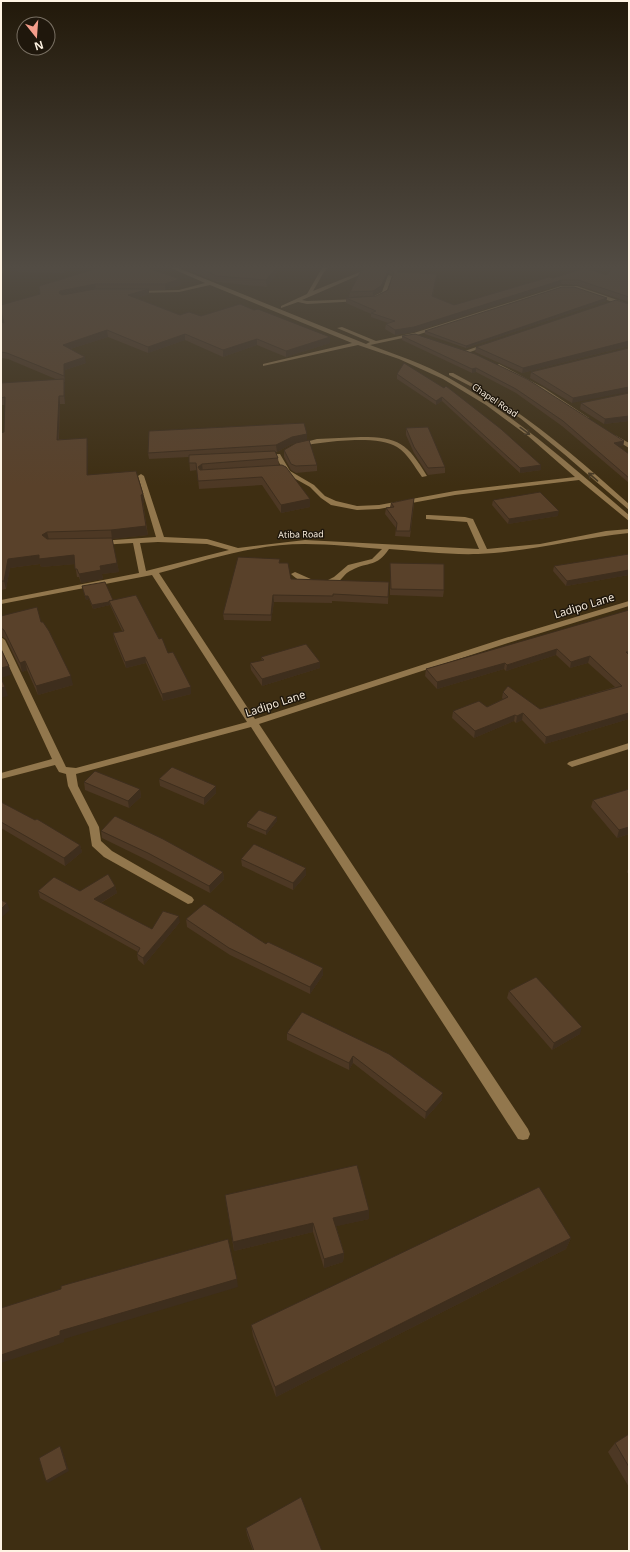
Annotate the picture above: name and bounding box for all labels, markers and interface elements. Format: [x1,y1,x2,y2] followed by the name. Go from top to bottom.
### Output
[16,16,56,56] north arrow
[33,38,46,55] text: N
[469,380,521,420] street label: Chapel Road
[519,427,530,435] one-way arrow
[589,473,599,482] one-way arrow
[278,527,324,541] street label: Atiba Road
[552,589,616,621] street label: Ladipo Lane
[243,686,307,720] street label: Ladipo Lane

